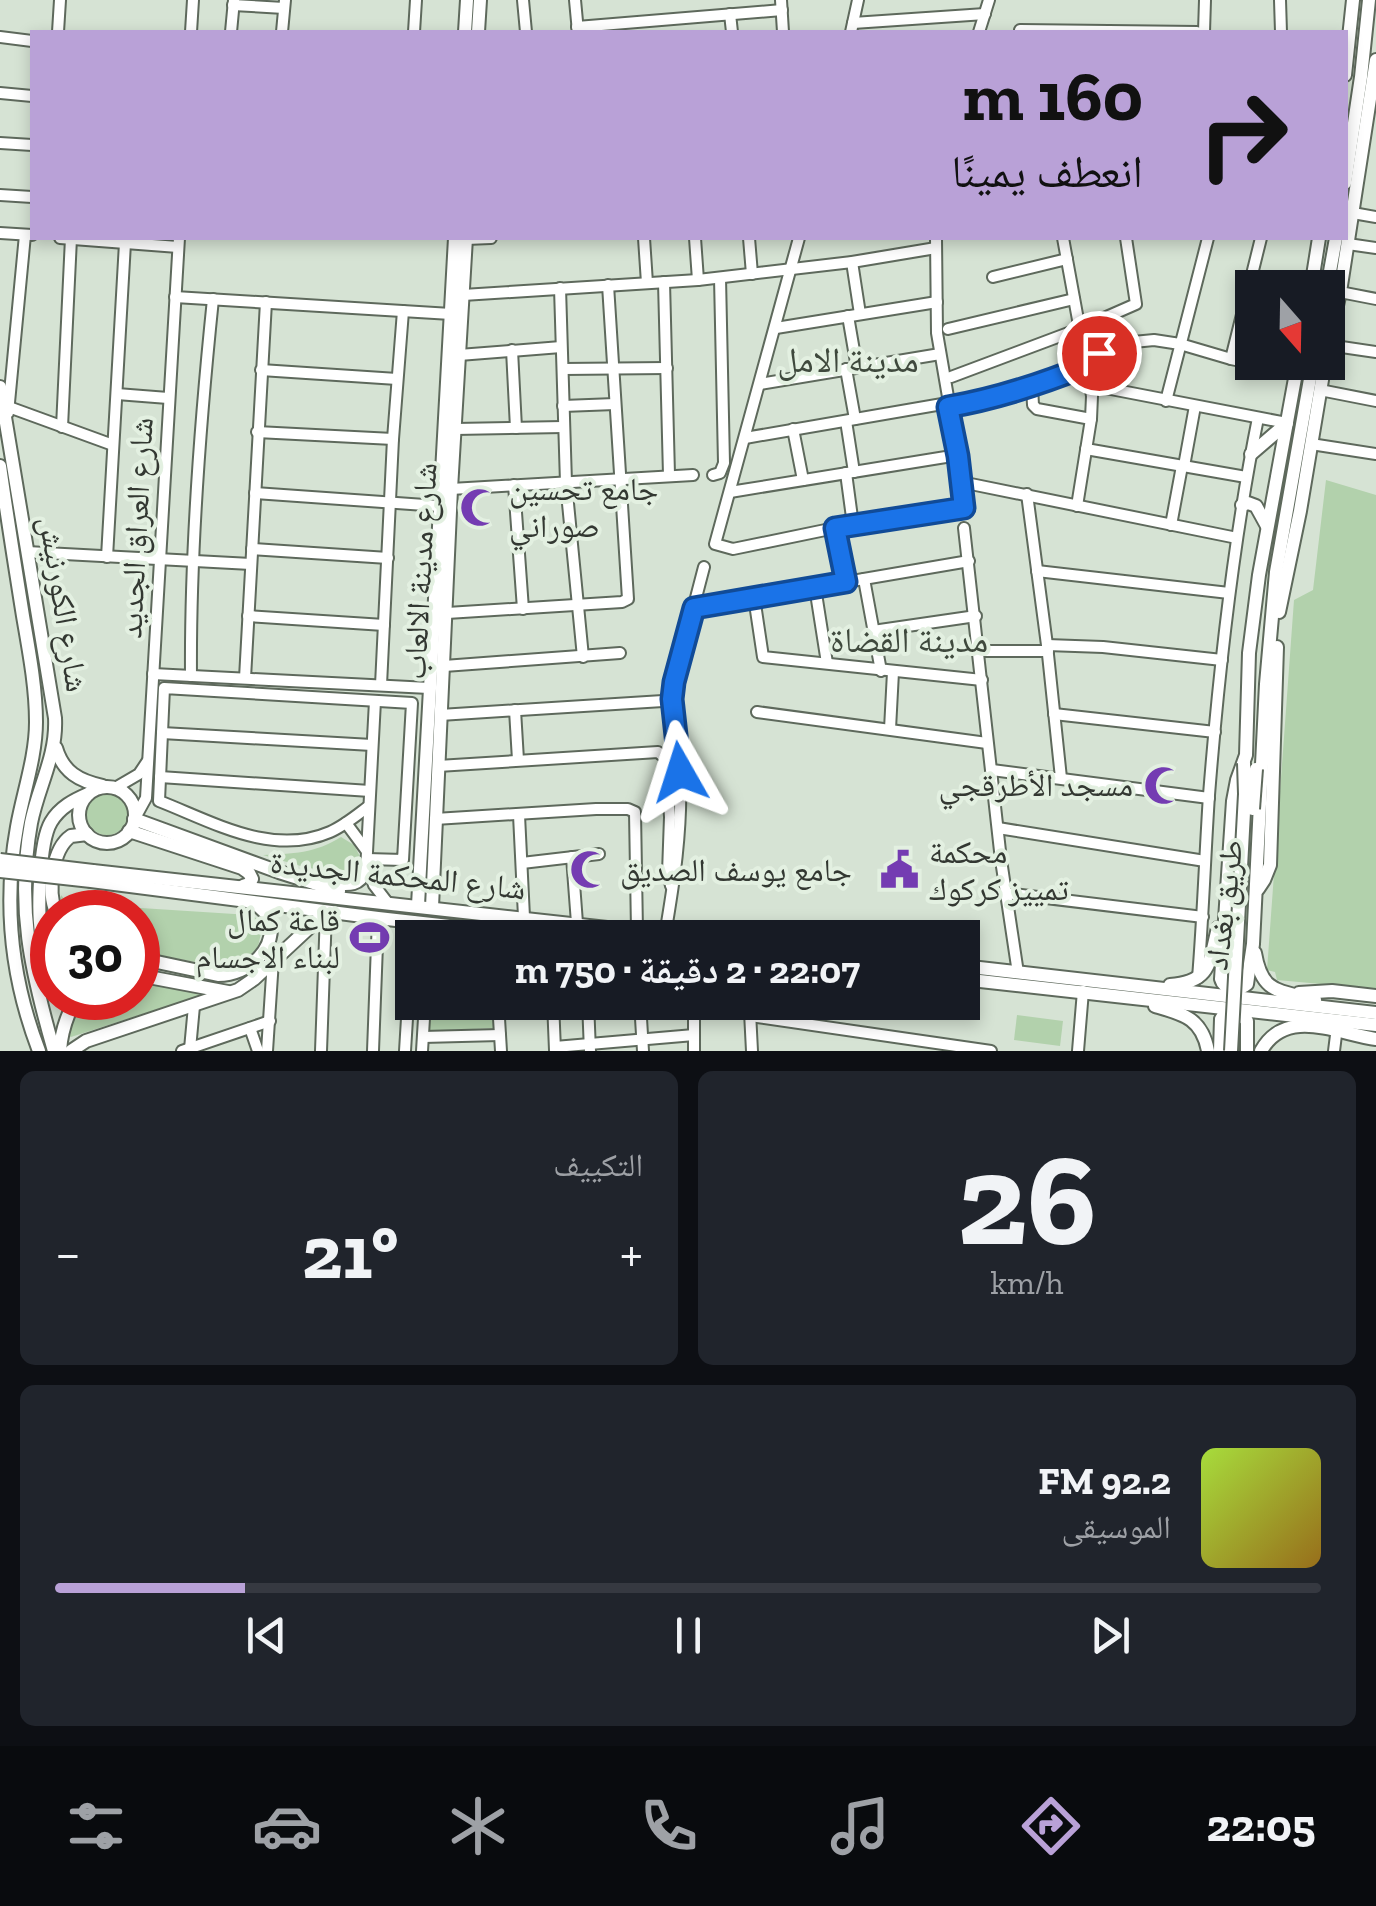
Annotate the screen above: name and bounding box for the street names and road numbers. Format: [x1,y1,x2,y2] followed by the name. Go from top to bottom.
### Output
[111,417,162,640] street label: شارع العراق الجديد
[395,462,446,680] street label: شارع مدينة الالعاب
[30,513,97,695] street label: شارع الكورنيش
[1197,838,1252,972] street label: طريق بغداد
[268,843,528,908] street label: شارع المحكمة الجديدة

